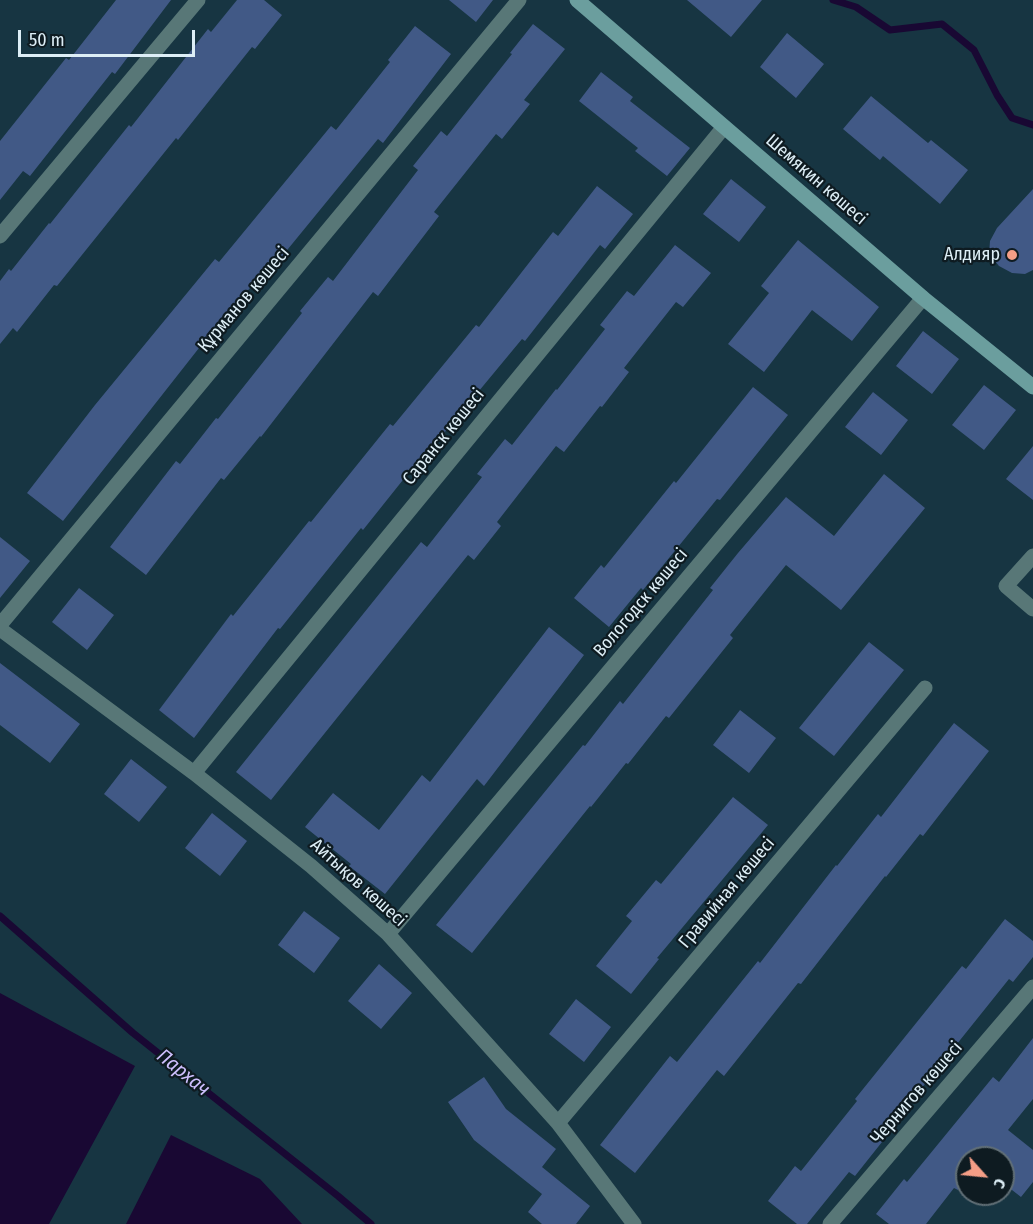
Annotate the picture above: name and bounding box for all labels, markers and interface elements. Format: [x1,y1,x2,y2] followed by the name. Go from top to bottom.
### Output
[21,18,198,56] scale bar
[29,29,65,51] text: 50 m
[761,130,871,230] street label: Шемякин көшесі
[194,243,294,357] street label: Құрманов көшесі
[944,244,1000,266] place label: Алдияр
[1005,248,1019,262] marker: Алдияр
[399,384,489,490] street label: Саранск көшесі
[589,544,693,662] street label: Вологодск көшесі
[674,833,780,953] street label: Гравийная көшесі
[306,834,410,932] street label: Айтықов көшесі
[867,1037,967,1149] street label: Чернигов көшесі
[152,1044,214,1102] water label: Пархач
[955,1146,1015,1206] north arrow
[989,1175,1010,1192] text: С

